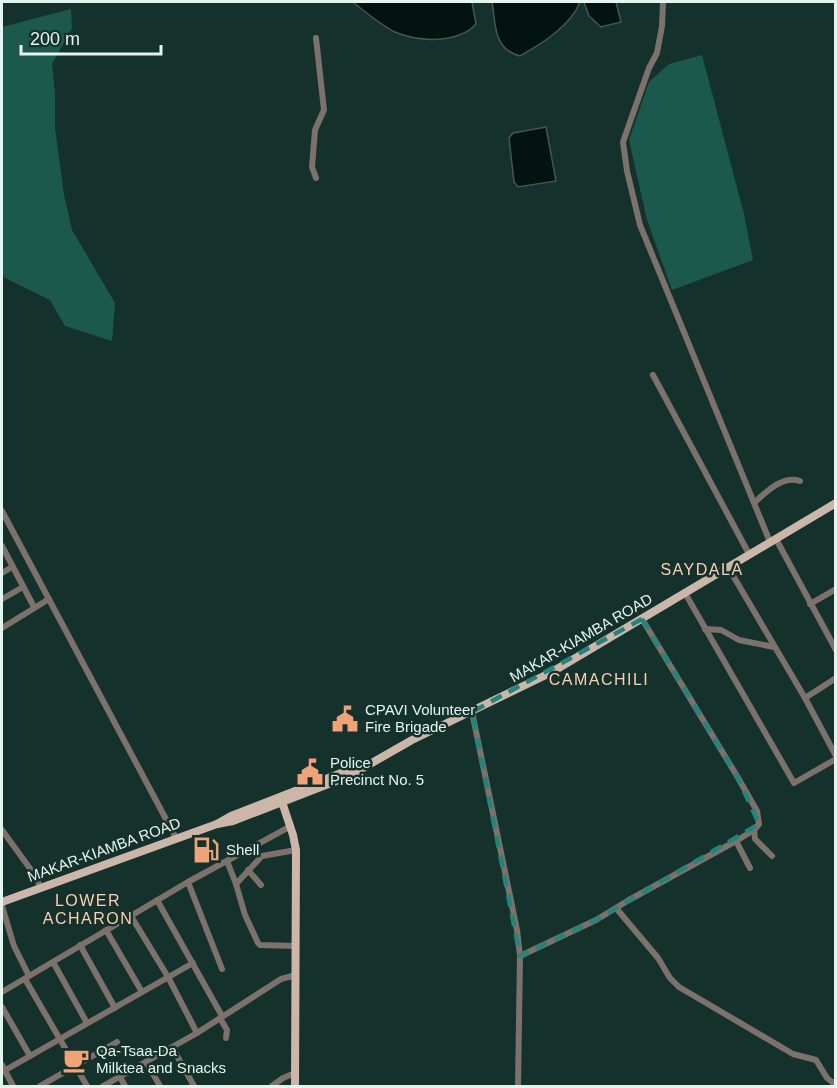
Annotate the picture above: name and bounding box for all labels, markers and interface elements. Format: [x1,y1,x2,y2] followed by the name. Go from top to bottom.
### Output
[21,18,160,56] scale bar
[30,29,80,49] text: 200 m
[660,561,744,578] district label: SAYDALA
[506,590,655,685] street label: MAKAR-KIAMBA ROAD
[549,671,649,688] district label: CAMACHILI
[365,701,475,735] place label: CPAVI Volunteer Fire Brigade
[330,704,360,734] public building icon: CPAVI Volunteer Fire Brigade
[330,754,424,788] place label: Police Precinct No. 5
[295,757,325,787] public building icon: Police Precinct No. 5
[25,814,183,885] street label: MAKAR-KIAMBA ROAD
[191,835,221,865] fuel station icon: Shell
[226,841,259,858] place label: Shell
[43,892,133,927] district label: LOWER ACHARON
[96,1042,226,1076] place label: Qa-Tsaa-Da Milktea and Snacks
[61,1045,91,1075] cafe icon: Qa-Tsaa-Da Milktea and Snacks

